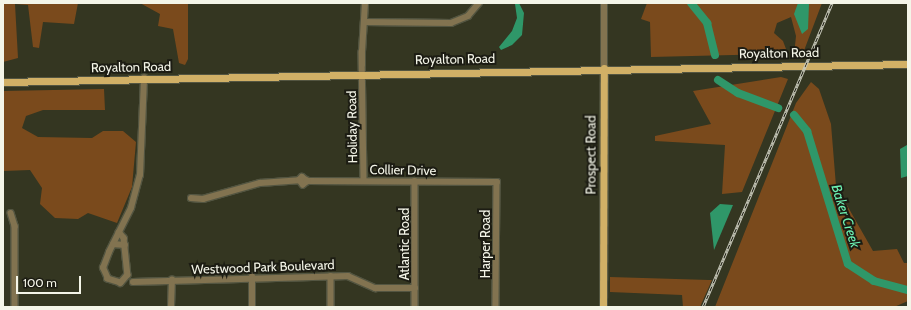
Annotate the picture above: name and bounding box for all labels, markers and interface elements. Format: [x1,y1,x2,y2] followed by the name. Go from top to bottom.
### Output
[739,45,819,61] street label: Royalton Road
[415,51,495,67] street label: Royalton Road
[91,59,171,75] street label: Royalton Road
[344,90,360,164] street label: Holiday Road
[583,115,599,195] street label: Prospect Road
[370,162,436,178] street label: Collier Drive
[828,182,864,250] water label: Baker Creek
[396,208,412,280] street label: Atlantic Road
[477,210,493,278] street label: Harper Road
[191,257,335,277] street label: Westwood Park Boulevard
[18,268,83,294] scale bar
[23,275,57,290] text: 100 m

